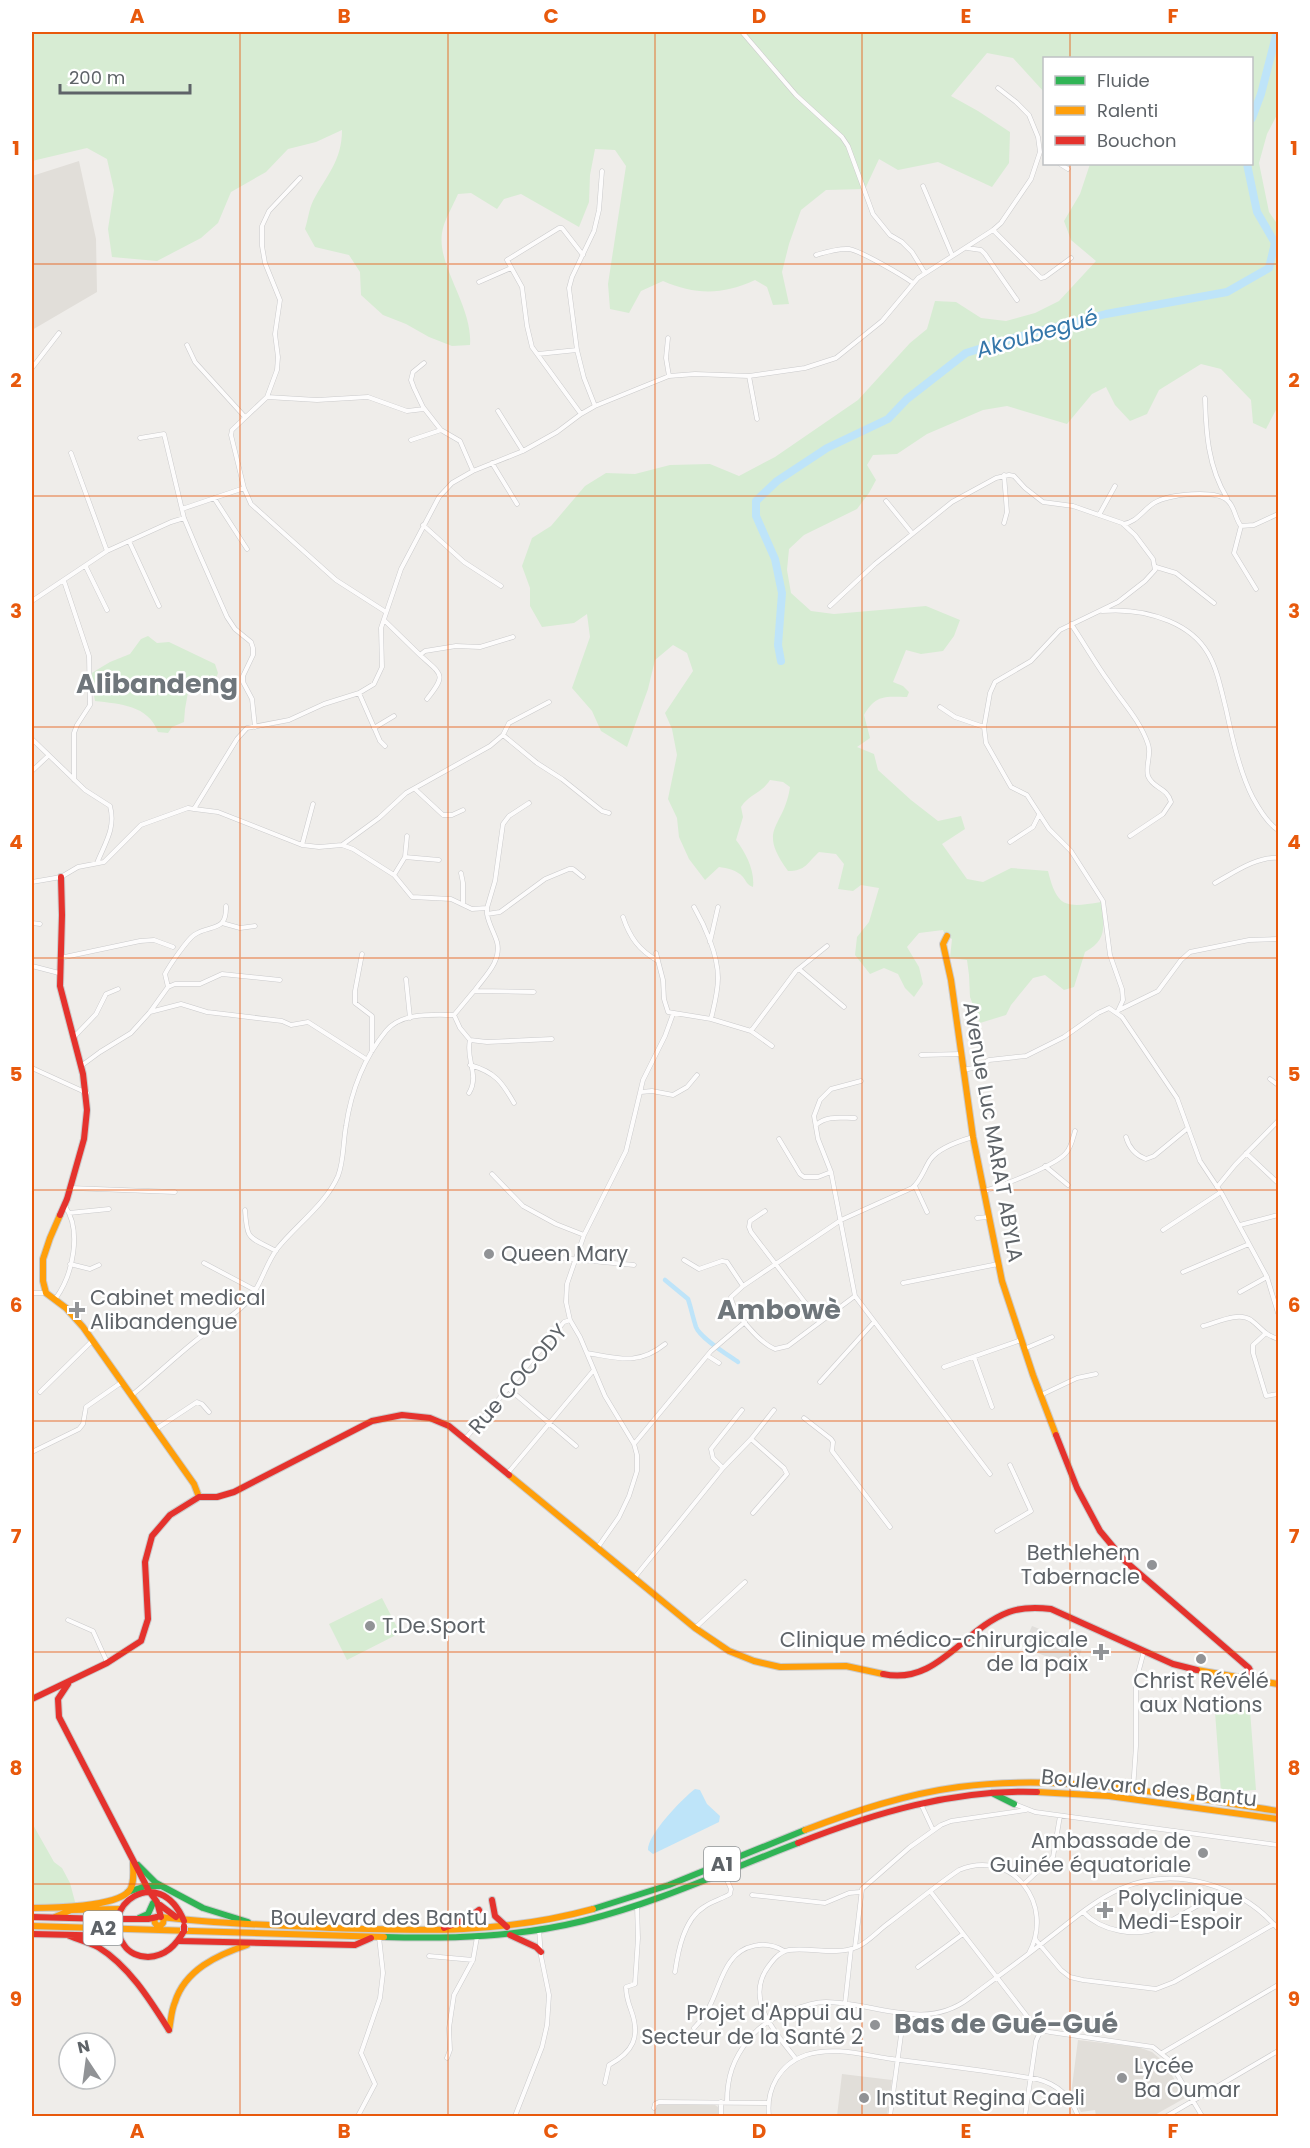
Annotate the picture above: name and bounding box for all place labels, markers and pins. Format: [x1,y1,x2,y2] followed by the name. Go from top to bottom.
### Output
[501,1239,628,1268] place label: Queen Mary
[482,1247,496,1261] marker: Queen Mary
[90,1283,266,1336] place label: Cabinet medical Alibandengue
[68,1301,86,1319] marker: Cabinet medical Alibandengue
[1021,1538,1140,1591] place label: Bethlehem Tabernacle
[1145,1558,1159,1572] marker: Bethlehem Tabernacle
[382,1611,486,1640] place label: T.De.Sport
[363,1619,377,1633] marker: T.De.Sport
[780,1625,1088,1678] place label: Clinique médico-chirurgicale de la paix
[1092,1643,1110,1661] marker: Clinique médico-chirurgicale de la paix
[1194,1652,1208,1666] marker: Christ Révélé aux Nations
[1133,1666,1269,1719] place label: Christ Révélé aux Nations
[990,1826,1191,1879] place label: Ambassade de Guinée équatoriale
[1196,1846,1210,1860] marker: Ambassade de Guinée équatoriale
[1118,1883,1243,1936] place label: Polyclinique Medi-Espoir
[1096,1901,1114,1919] marker: Polyclinique Medi-Espoir
[641,1998,863,2051] place label: Projet d'Appui au Secteur de la Santé 2
[868,2018,882,2032] marker: Projet d'Appui au Secteur de la Santé 2
[1134,2051,1240,2104] place label: Lycée Ba Oumar
[1115,2071,1129,2085] marker: Lycée Ba Oumar
[876,2083,1085,2112] place label: Institut Regina Caeli
[857,2091,871,2105] marker: Institut Regina Caeli

